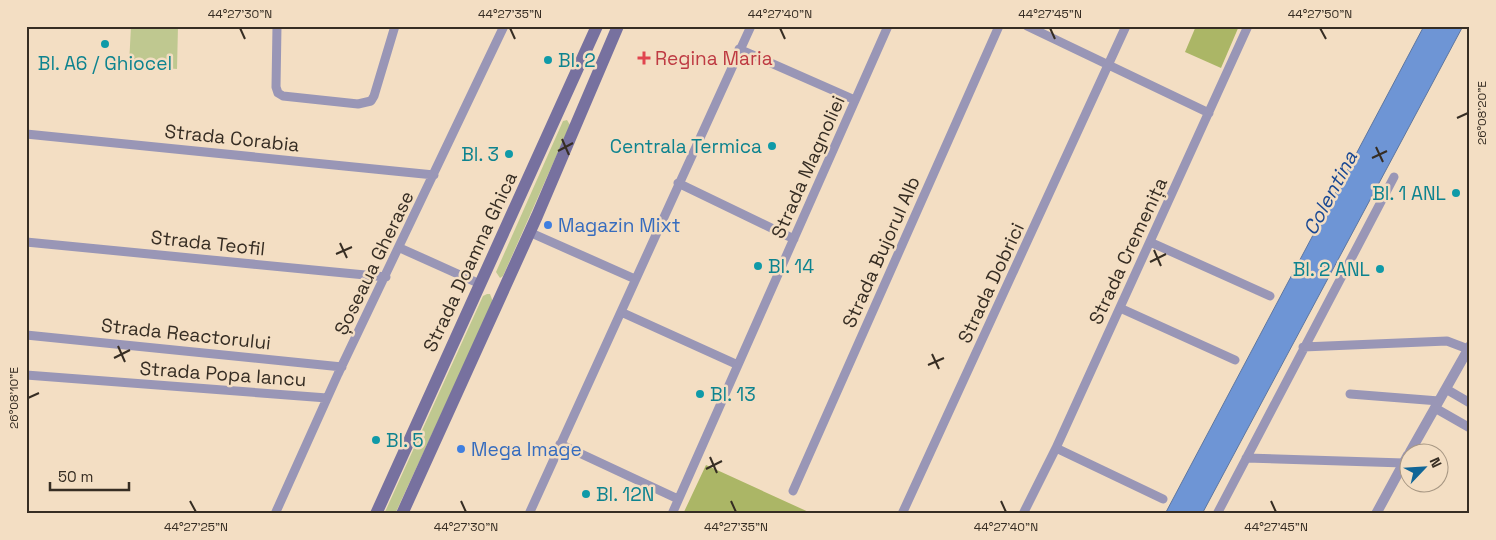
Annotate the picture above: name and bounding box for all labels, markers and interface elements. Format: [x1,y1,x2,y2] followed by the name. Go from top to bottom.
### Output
[208,6,272,22] text: 44°27'30"N
[478,6,542,22] text: 44°27'35"N
[748,6,812,22] text: 44°27'40"N
[1018,6,1082,22] text: 44°27'45"N
[1288,6,1352,22] text: 44°27'50"N
[99,38,111,50] marker: Bl. A6 / Ghiocel
[655,46,773,71] place label: Regina Maria
[558,48,596,73] place label: Bl. 2
[38,51,172,76] place label: Bl. A6 / Ghiocel
[637,51,651,65] marker: Regina Maria
[542,54,554,66] marker: Bl. 2
[1474,81,1490,145] text: 26°08'20"E
[765,92,851,242] street label: Strada Magnoliei
[163,118,301,158] street label: Strada Corabia
[610,134,762,159] place label: Centrala Termica
[766,140,778,152] marker: Centrala Termica
[461,142,499,167] place label: Bl. 3
[1297,146,1363,240] water label: Colentina
[503,148,515,160] marker: Bl. 3
[417,168,523,356] street label: Strada Doamna Ghica
[836,172,926,332] street label: Strada Bujorul Alb
[1083,173,1173,329] street label: Strada Cremenița
[1372,181,1446,206] place label: Bl. 1 ANL
[328,187,420,339] street label: Șoseaua Gherase
[1450,187,1462,199] marker: Bl. 1 ANL
[558,213,680,238] place label: Magazin Mixt
[542,219,554,231] marker: Magazin Mixt
[952,219,1030,347] street label: Strada Dobrici
[150,225,266,261] street label: Strada Teofil
[768,254,814,279] place label: Bl. 14
[1293,257,1370,282] place label: Bl. 2 ANL
[752,260,764,272] marker: Bl. 14
[1374,263,1386,275] marker: Bl. 2 ANL
[100,313,272,355] street label: Strada Reactorului
[139,356,307,392] street label: Strada Popa Iancu
[6,367,22,429] text: 26°08'10"E
[710,382,756,407] place label: Bl. 13
[694,388,706,400] marker: Bl. 13
[386,428,424,453] place label: Bl. 5
[370,434,382,446] marker: Bl. 5
[471,437,582,462] place label: Mega Image
[1398,442,1448,492] north arrow
[455,443,467,455] marker: Mega Image
[1426,454,1446,471] text: N
[50,460,129,492] scale bar
[58,467,93,486] text: 50 m
[596,482,654,507] place label: Bl. 12N
[580,488,592,500] marker: Bl. 12N
[164,519,228,535] text: 44°27'25"N
[434,519,498,535] text: 44°27'30"N
[704,519,768,535] text: 44°27'35"N
[974,519,1038,535] text: 44°27'40"N
[1244,519,1308,535] text: 44°27'45"N

